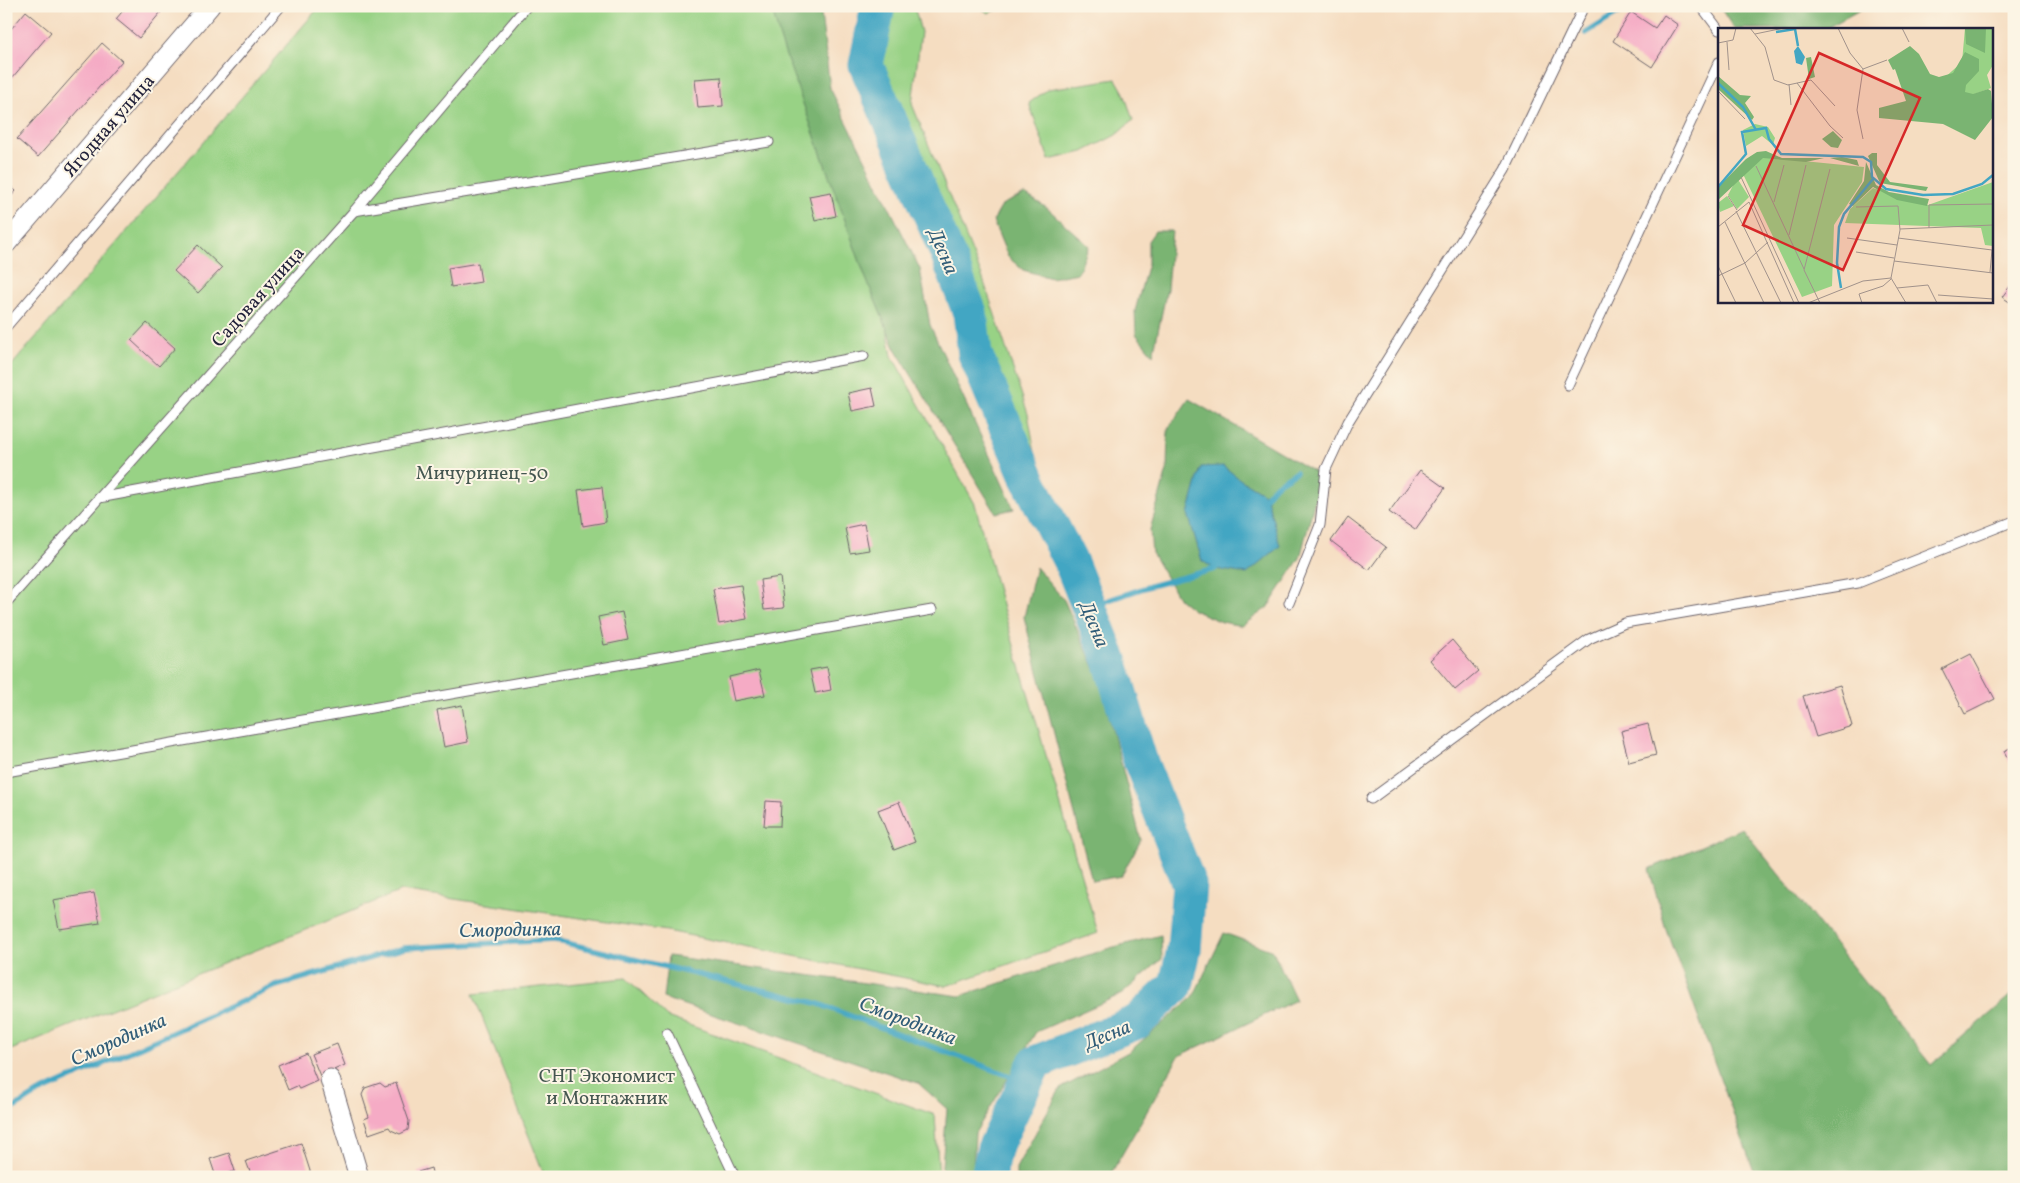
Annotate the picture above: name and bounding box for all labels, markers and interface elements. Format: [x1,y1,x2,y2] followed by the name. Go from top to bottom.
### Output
[1718,28,1992,302] inset map
[58,69,161,183] street label: Ягодная улица
[919,222,964,279] water label: Десна
[206,241,311,354] street label: Садовая улица
[416,461,548,487] park label: Мичуринец-50
[1070,595,1115,652] water label: Десна
[459,916,561,946] water label: Смородинка
[855,990,960,1053] water label: Смородинка
[66,1007,171,1074] water label: Смородинка
[1078,1014,1135,1059] water label: Десна
[539,1064,676,1112] park label: СНТ Экономист и Монтажник

